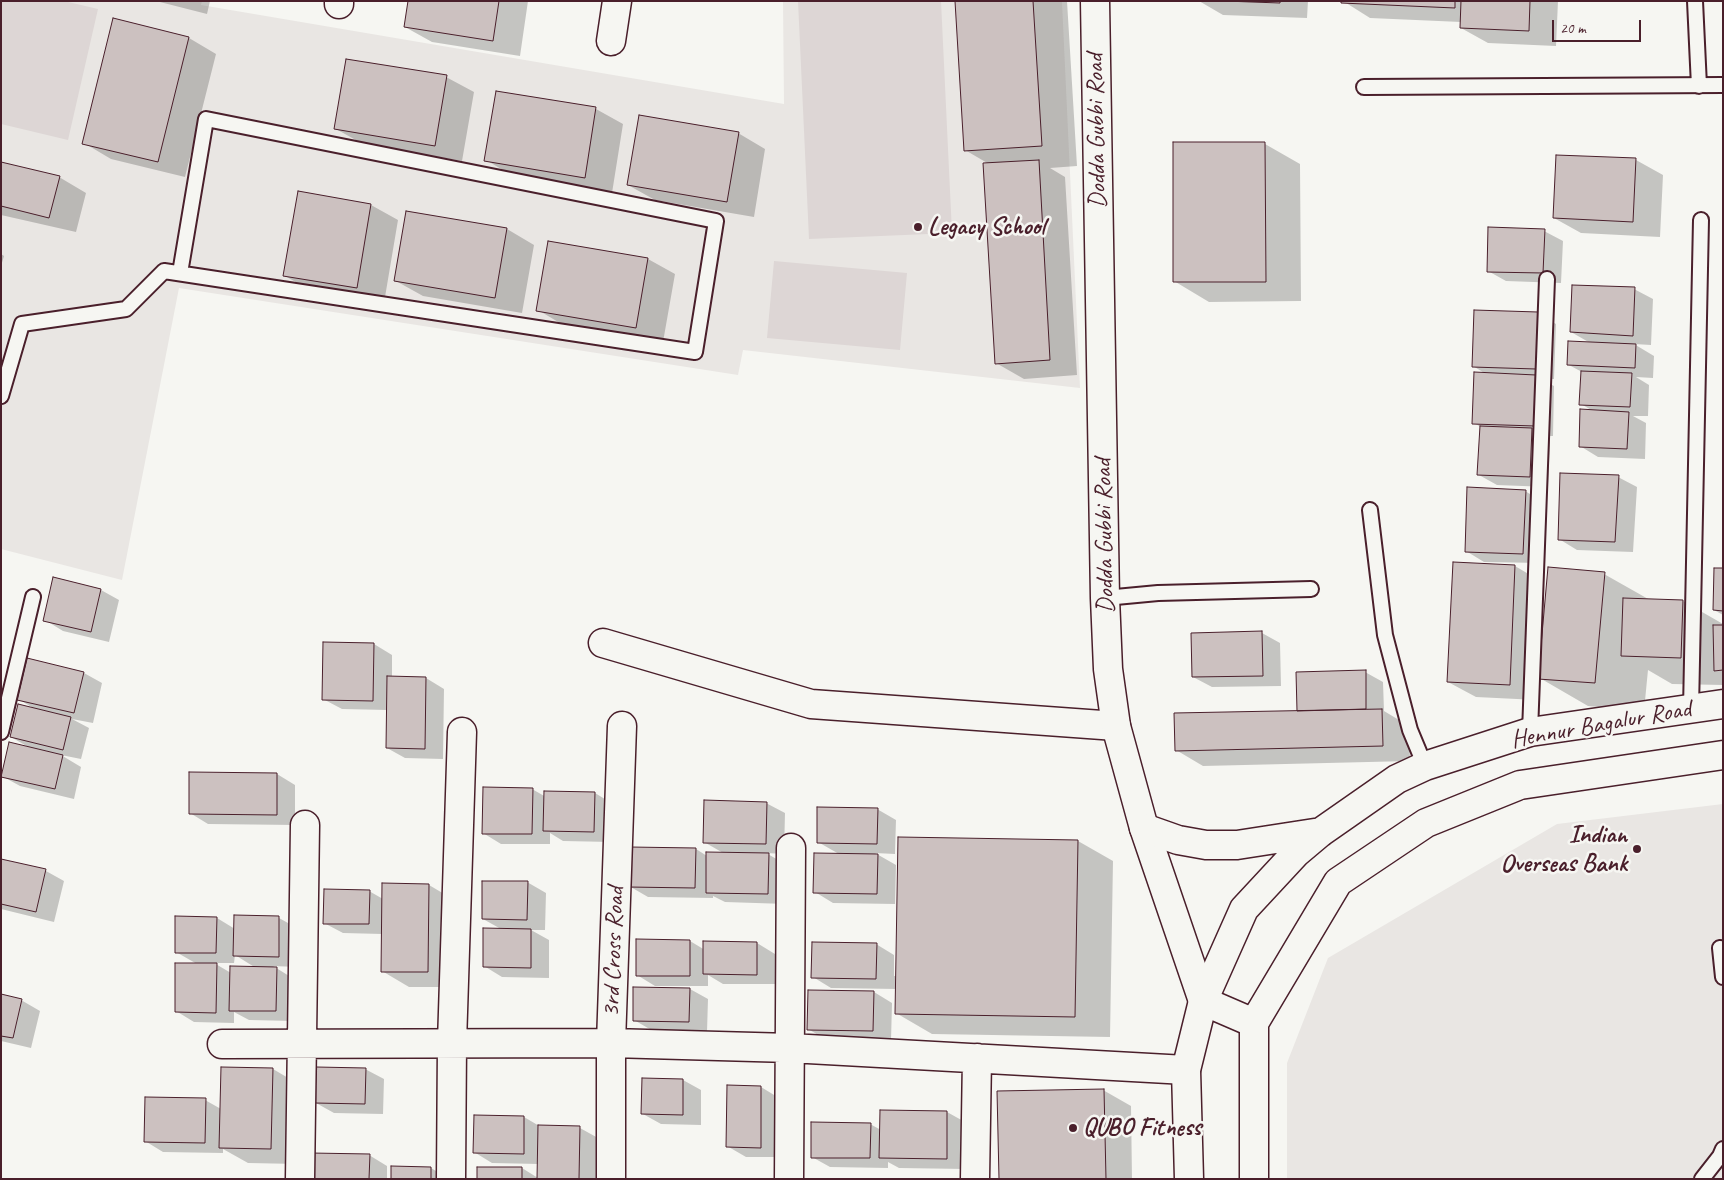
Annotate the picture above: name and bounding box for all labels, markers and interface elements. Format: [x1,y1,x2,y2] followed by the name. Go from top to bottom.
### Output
[1554,10,1643,42] scale bar
[1560,19,1586,38] text: 20 m
[1081,53,1113,209] street label: Dodda Gubbi Road
[928,212,1045,242] place label: Legacy School
[912,221,924,233] marker: Legacy School
[1089,458,1121,614] street label: Dodda Gubbi Road
[1509,694,1693,756] street label: Hennur Bagalur Road
[1501,820,1627,879] place label: Indian Overseas Bank
[1631,843,1643,855] marker: Indian Overseas Bank
[597,886,631,1018] street label: 3rd Cross Road
[1083,1113,1201,1143] place label: QUBO Fitness
[1067,1122,1079,1134] marker: QUBO Fitness

